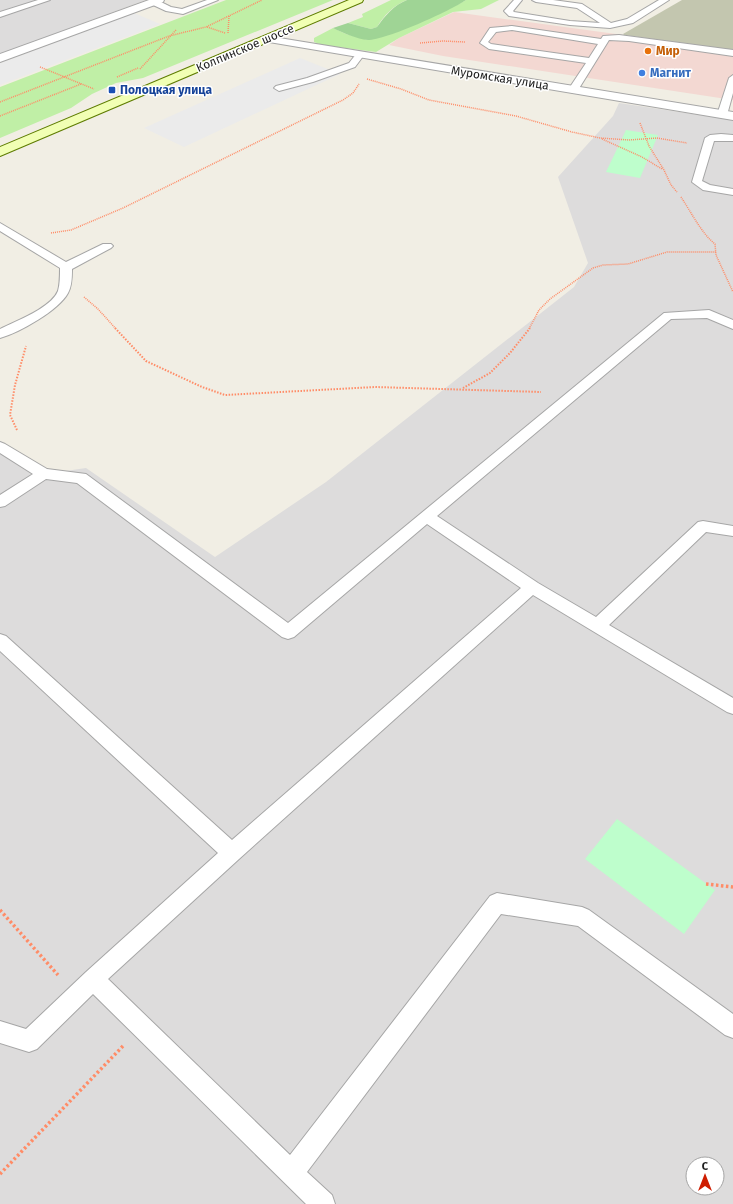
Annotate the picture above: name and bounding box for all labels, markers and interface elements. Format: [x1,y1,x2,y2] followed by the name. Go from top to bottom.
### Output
[194,21,296,75] street label: Колпинское шоссе
[656,44,680,58] place label: Мир
[643,46,653,56] marker: Мир
[450,63,550,93] street label: Муромская улица
[650,66,691,80] place label: Магнит
[637,68,647,78] marker: Магнит
[120,83,212,97] place label: Полоцкая улица
[107,85,117,95] marker: Полоцкая улица
[685,1156,725,1196] north arrow
[702,1160,709,1173] text: С

